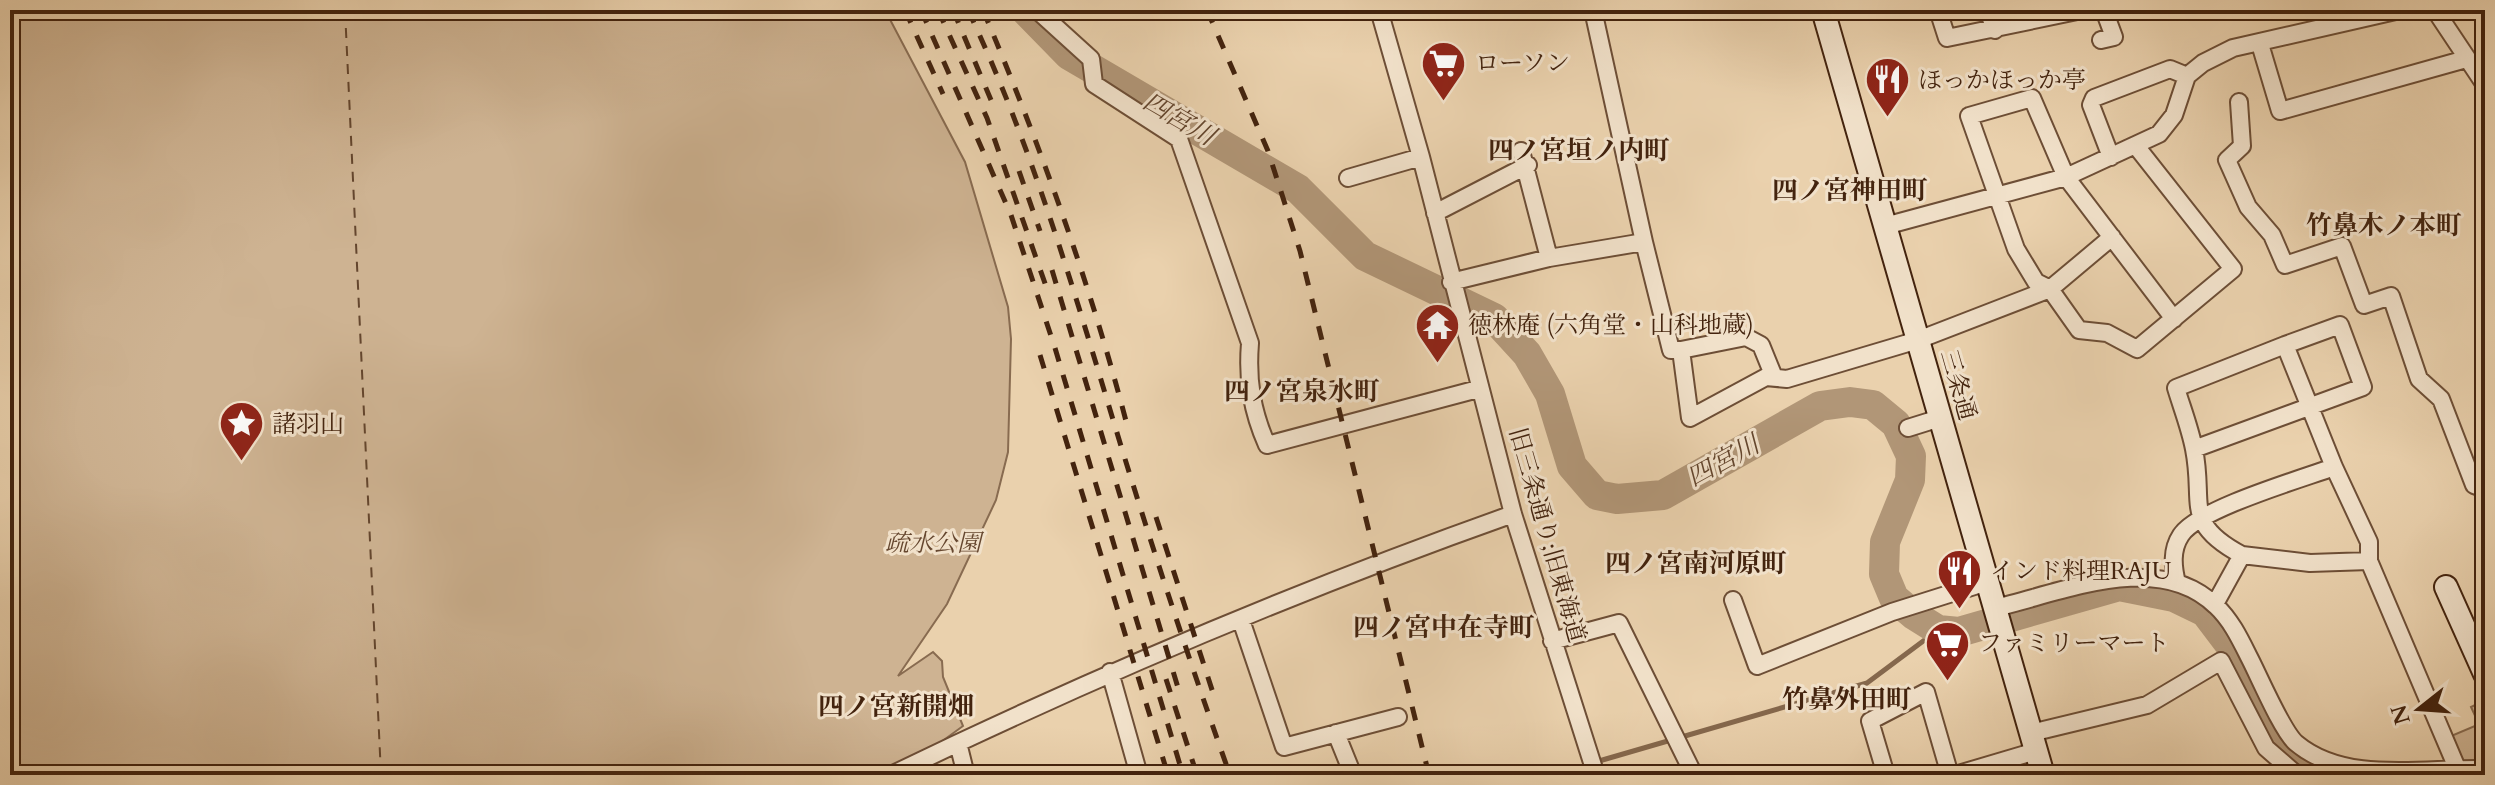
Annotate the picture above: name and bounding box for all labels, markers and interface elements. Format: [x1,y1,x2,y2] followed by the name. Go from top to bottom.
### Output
[1420,39,1468,102] supermarket icon: ローソン
[1475,47,1570,80] place label: ローソン
[1863,56,1911,119] restaurant icon: ほっかほっか亭
[1918,64,2086,97] place label: ほっかほっか亭
[1136,84,1224,155] water label: 四宮川
[1488,133,1670,168] district label: 四ノ宮垣ノ内町
[1772,173,1928,208] district label: 四ノ宮神田町
[2306,208,2462,243] district label: 竹鼻木ノ本町
[1413,301,1461,364] temple icon: 徳林庵 (六角堂・山科地蔵)
[1468,309,1754,342] place label: 徳林庵 (六角堂・山科地蔵)
[1932,346,1984,424] street label: 三条通
[1224,374,1380,409] district label: 四ノ宮泉水町
[217,400,265,463] place icon: 諸羽山
[272,408,344,441] place label: 諸羽山
[1501,424,1593,646] street label: 旧三条通り;旧東海道
[1680,425,1768,495] water label: 四宮川
[885,527,985,560] park label: 疏水公園
[1605,546,1787,581] district label: 四ノ宮南河原町
[1935,547,1983,610] restaurant icon: インド料理RAJU
[1990,555,2172,588] place label: インド料理RAJU
[1353,610,1535,645] district label: 四ノ宮中在寺町
[1923,619,1971,682] supermarket icon: ファミリーマート
[1978,627,2170,660] place label: ファミリーマート
[2379,669,2459,749] north arrow
[1782,682,1912,717] district label: 竹鼻外田町
[818,689,974,724] district label: 四ノ宮新開畑
[2384,701,2418,728] text: N

